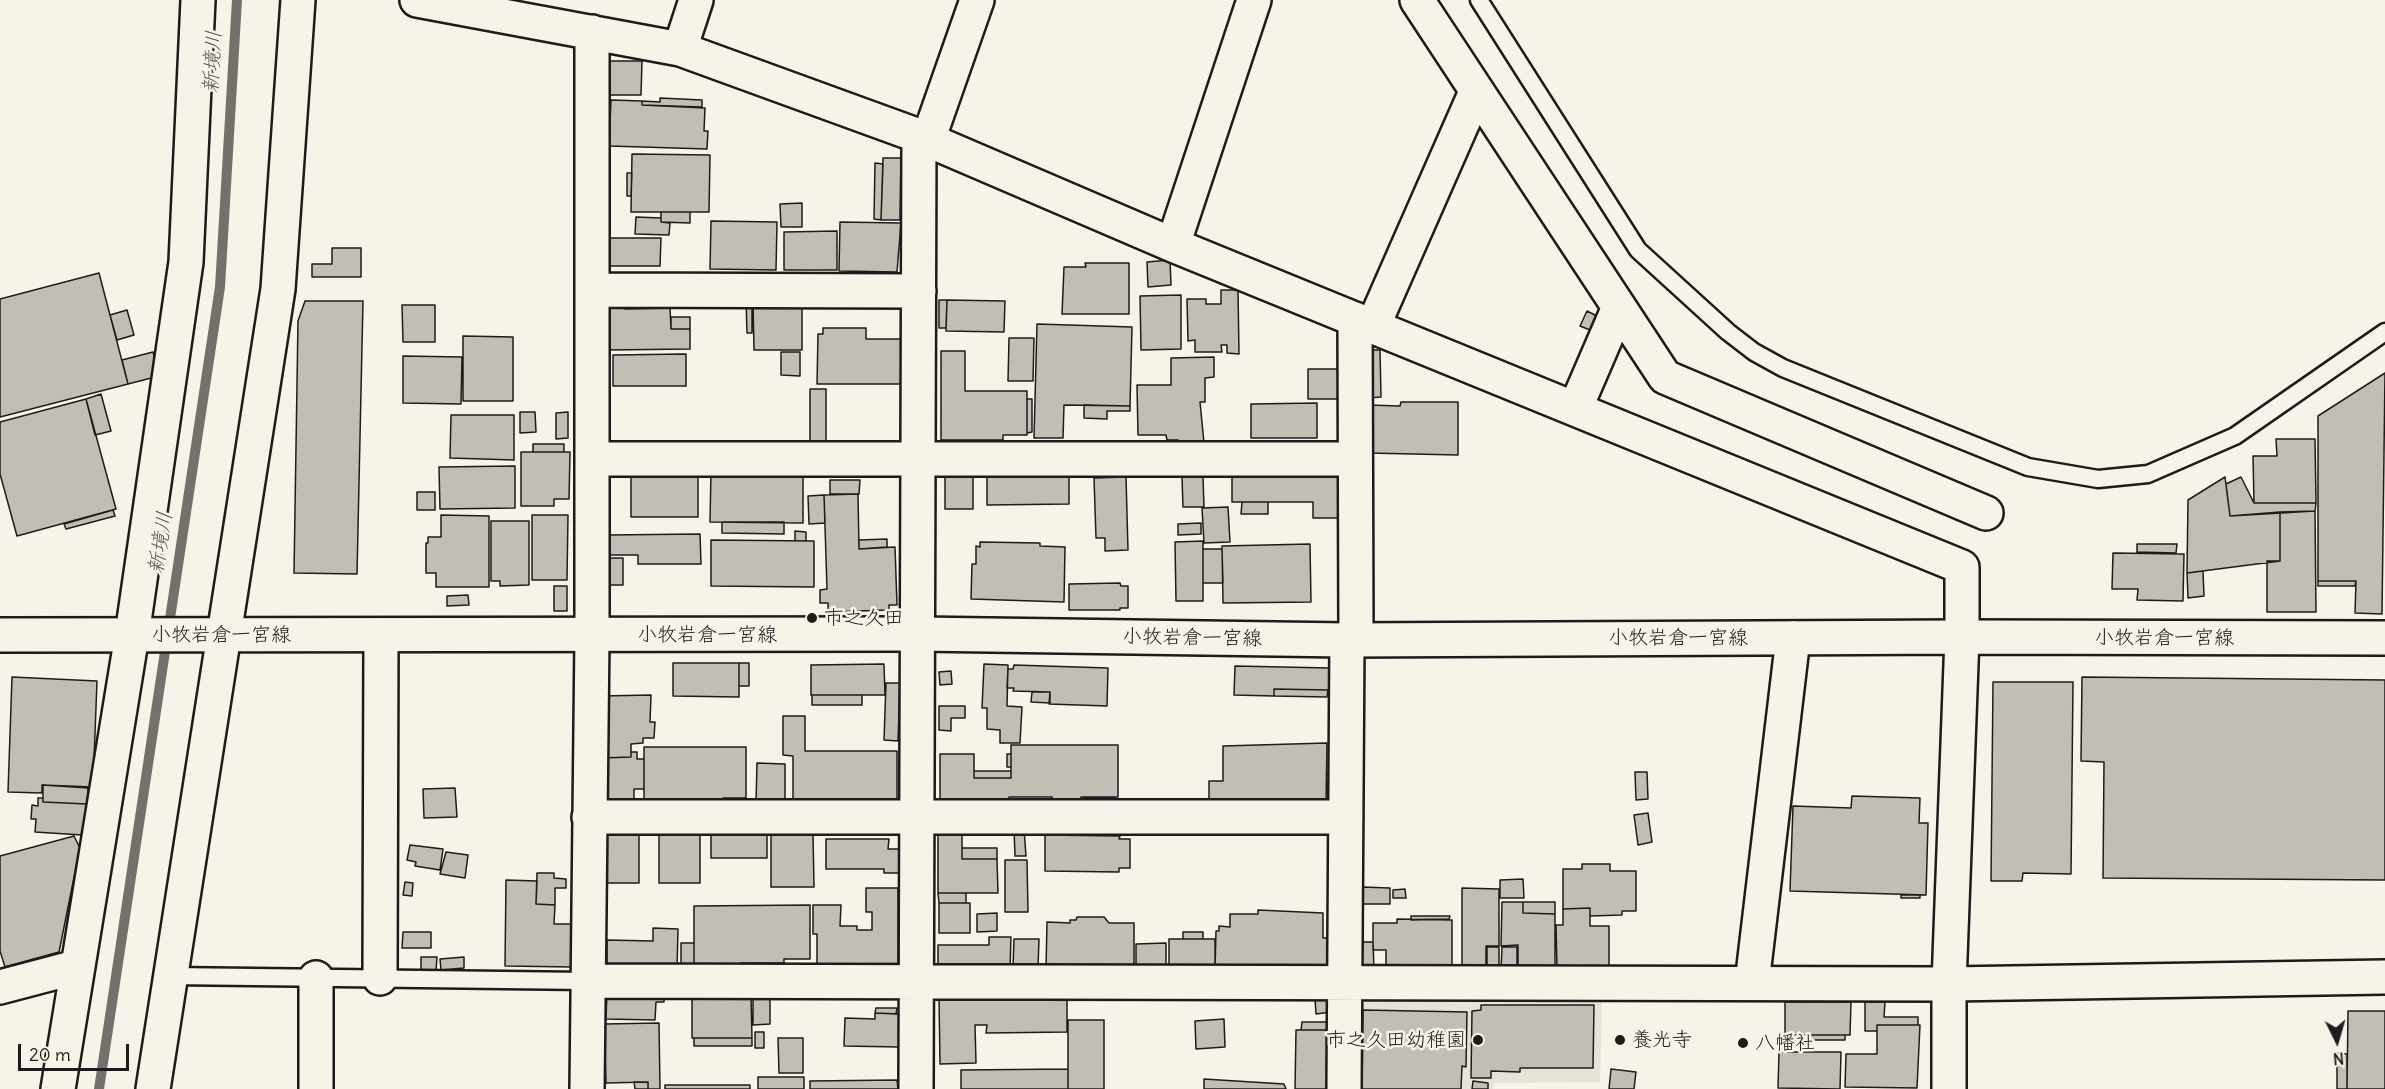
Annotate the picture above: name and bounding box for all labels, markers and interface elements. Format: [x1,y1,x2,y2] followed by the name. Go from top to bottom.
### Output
[199,30,227,94] water label: 新境川
[144,510,178,576] water label: 新境川
[824,606,904,630] place label: 市之久田
[805,611,819,625] marker: 市之久田
[151,623,291,647] street label: 小牧岩倉一宮線
[637,623,777,647] street label: 小牧岩倉一宮線
[1122,625,1262,651] street label: 小牧岩倉一宮線
[1608,626,1748,650] street label: 小牧岩倉一宮線
[2094,626,2234,650] street label: 小牧岩倉一宮線
[2307,1011,2367,1071] north arrow
[1326,1028,1466,1052] place label: 市之久田幼稚園
[1632,1028,1692,1052] place label: 養光寺
[1755,1031,1815,1055] place label: 八幡社
[21,1032,132,1070] scale bar
[1471,1033,1485,1047] marker: 市之久田幼稚園
[1613,1033,1627,1047] marker: 養光寺
[1736,1036,1750,1050] marker: 八幡社
[29,1043,71,1066] text: 20 m
[2332,1048,2345,1069] text: N

